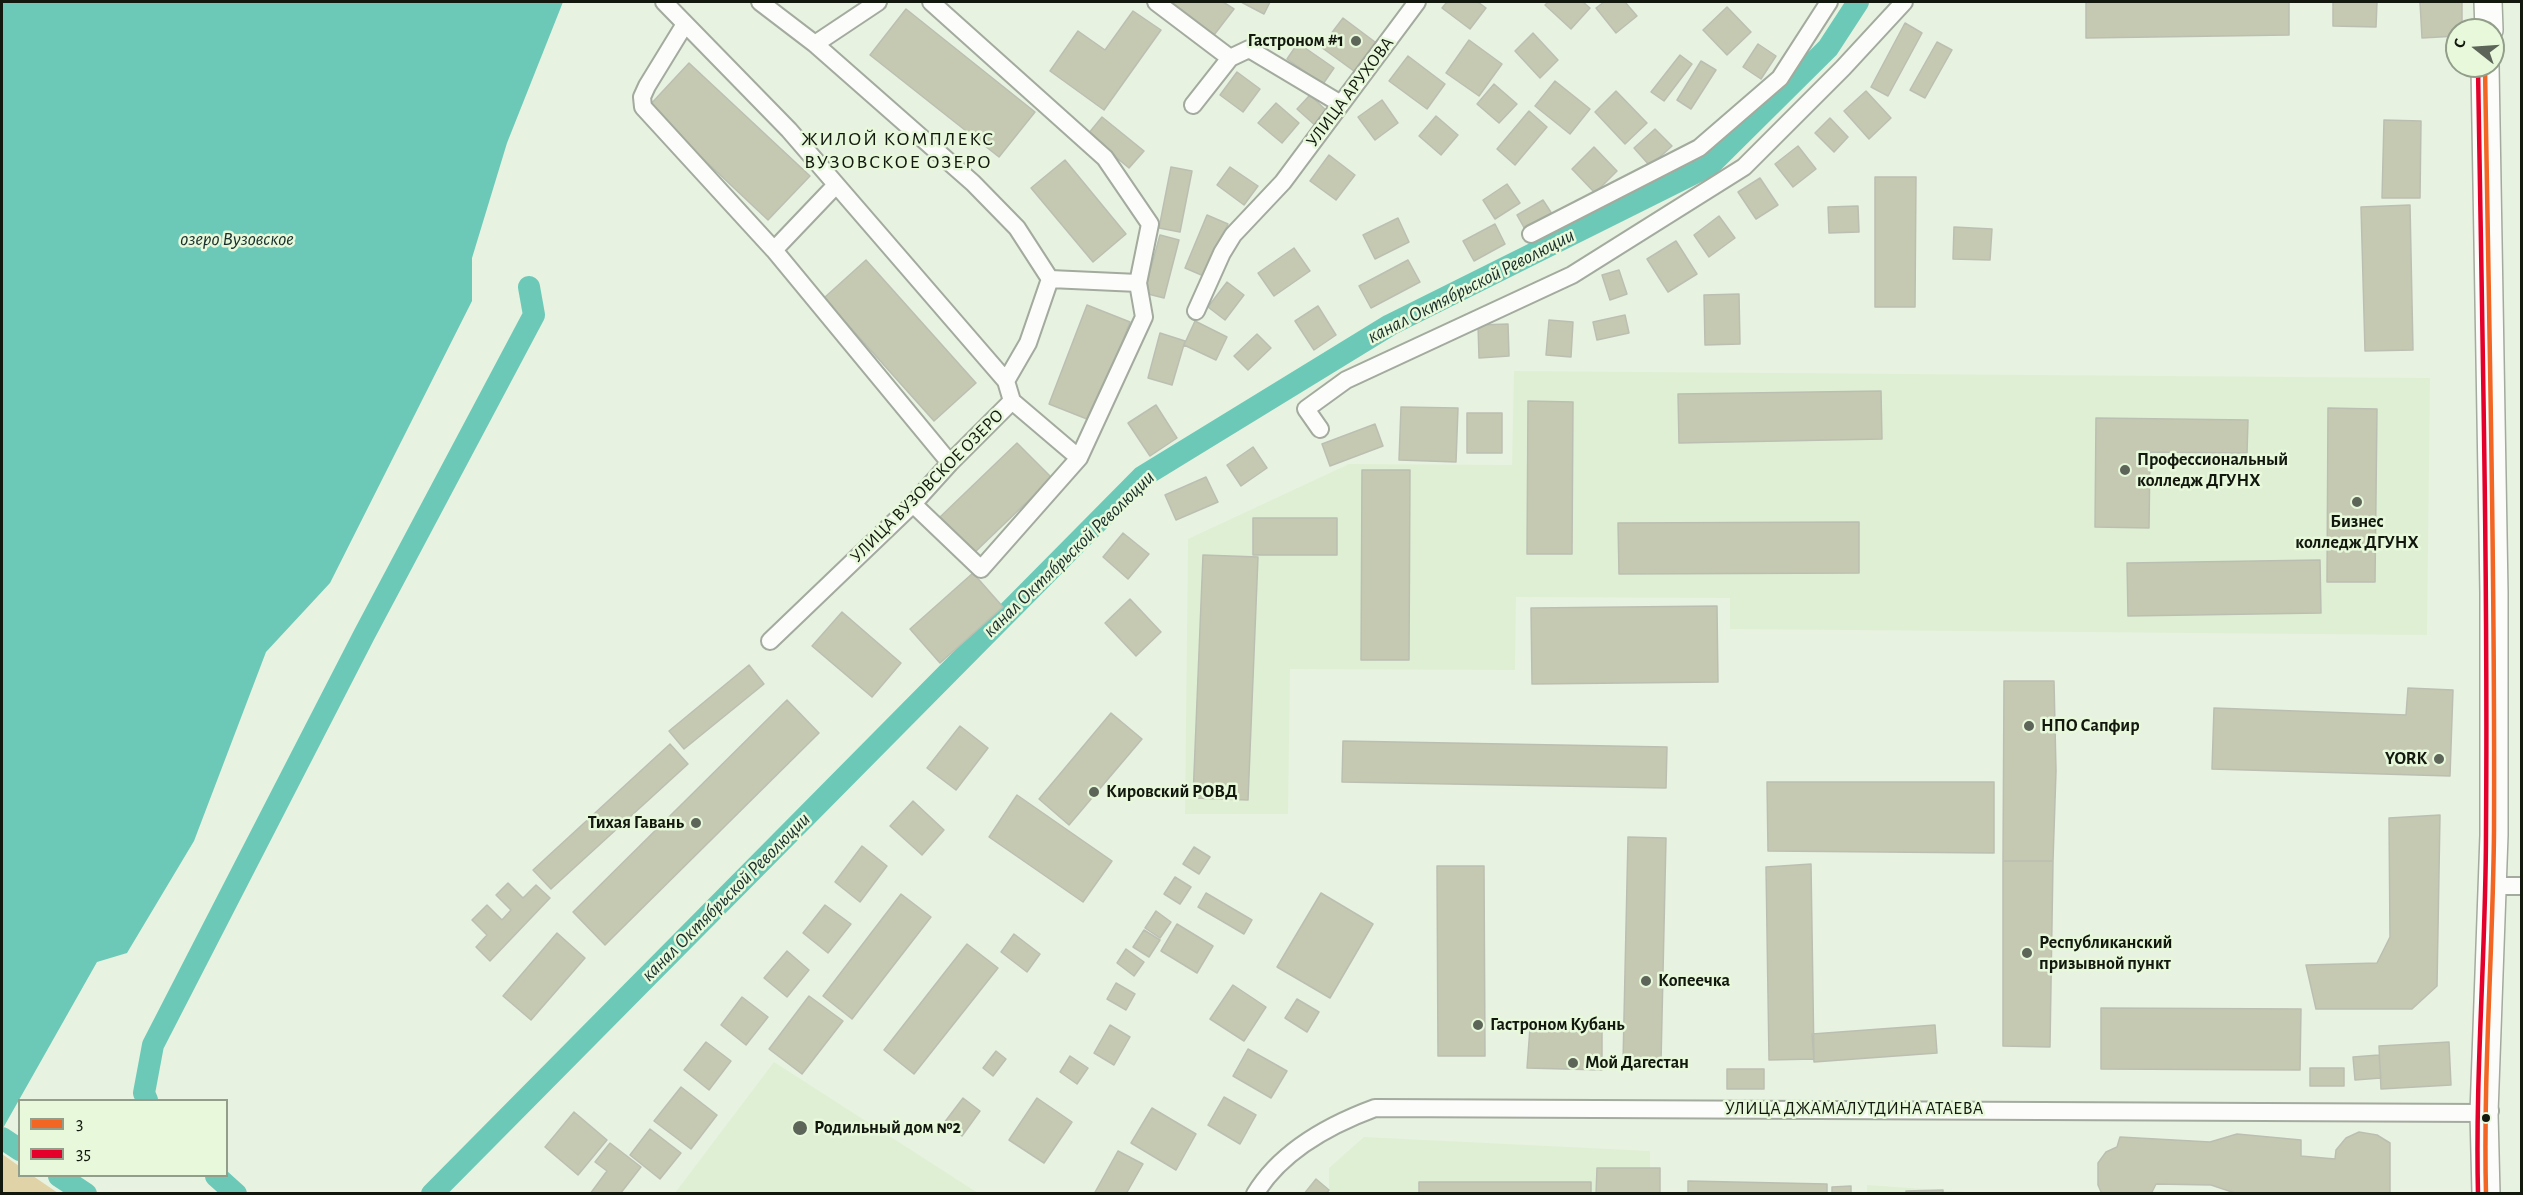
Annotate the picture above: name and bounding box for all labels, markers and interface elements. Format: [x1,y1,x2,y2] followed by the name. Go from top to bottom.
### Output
[2445,18,2505,78] north arrow
[1247,30,1344,52] place label: Гастроном #1
[1302,33,1398,151] street label: УЛИЦА АРУХОВА
[1349,34,1363,48] marker: Гастроном #1
[2451,37,2469,50] text: С
[801,127,995,174] district label: ЖИЛОЙ КОМПЛЕКС ВУЗОВСКОЕ ОЗЕРО
[1363,223,1579,349] water label: канал Октябрьской Революции
[180,227,294,251] water label: озеро Вузовское
[846,405,1008,567] street label: УЛИЦА ВУЗОВСКОЕ ОЗЕРО
[2137,449,2288,492] place label: Профессиональный колледж ДГУНХ
[2118,463,2132,477] marker: Профессиональный колледж ДГУНХ
[978,466,1160,642] water label: канал Октябрьской Революции
[2350,495,2364,509] marker: Бизнес колледж ДГУНХ
[2295,511,2419,554] place label: Бизнес колледж ДГУНХ
[2041,715,2140,737] place label: НПО Сапфир
[2022,719,2036,733] marker: НПО Сапфир
[2385,748,2427,770] place label: YORK
[2432,752,2446,766] marker: YORK
[1106,781,1237,803] place label: Кировский РОВД
[1087,785,1101,799] marker: Кировский РОВД
[637,808,815,986] water label: канал Октябрьской Революции
[588,812,684,834] place label: Тихая Гавань
[689,816,703,830] marker: Тихая Гавань
[2039,932,2172,974] place label: Республиканский призывной пункт
[2020,946,2034,960] marker: Республиканский призывной пункт
[1658,970,1730,992] place label: Копеечка
[1639,974,1653,988] marker: Копеечка
[1490,1014,1625,1036] place label: Гастроном Кубань
[1471,1018,1485,1032] marker: Гастроном Кубань
[1585,1052,1689,1074] place label: Мой Дагестан
[1566,1056,1580,1070] marker: Мой Дагестан
[1725,1098,1983,1120] street label: УЛИЦА ДЖАМАЛУТДИНА АТАЕВА
[18,1099,228,1177] legend
[2480,1112,2492,1124] unlabelled marker
[76,1115,83,1133] text: 3
[814,1117,961,1139] place label: Родильный дом №2
[791,1119,809,1137] marker: Родильный дом №2
[76,1145,91,1163] text: 35

